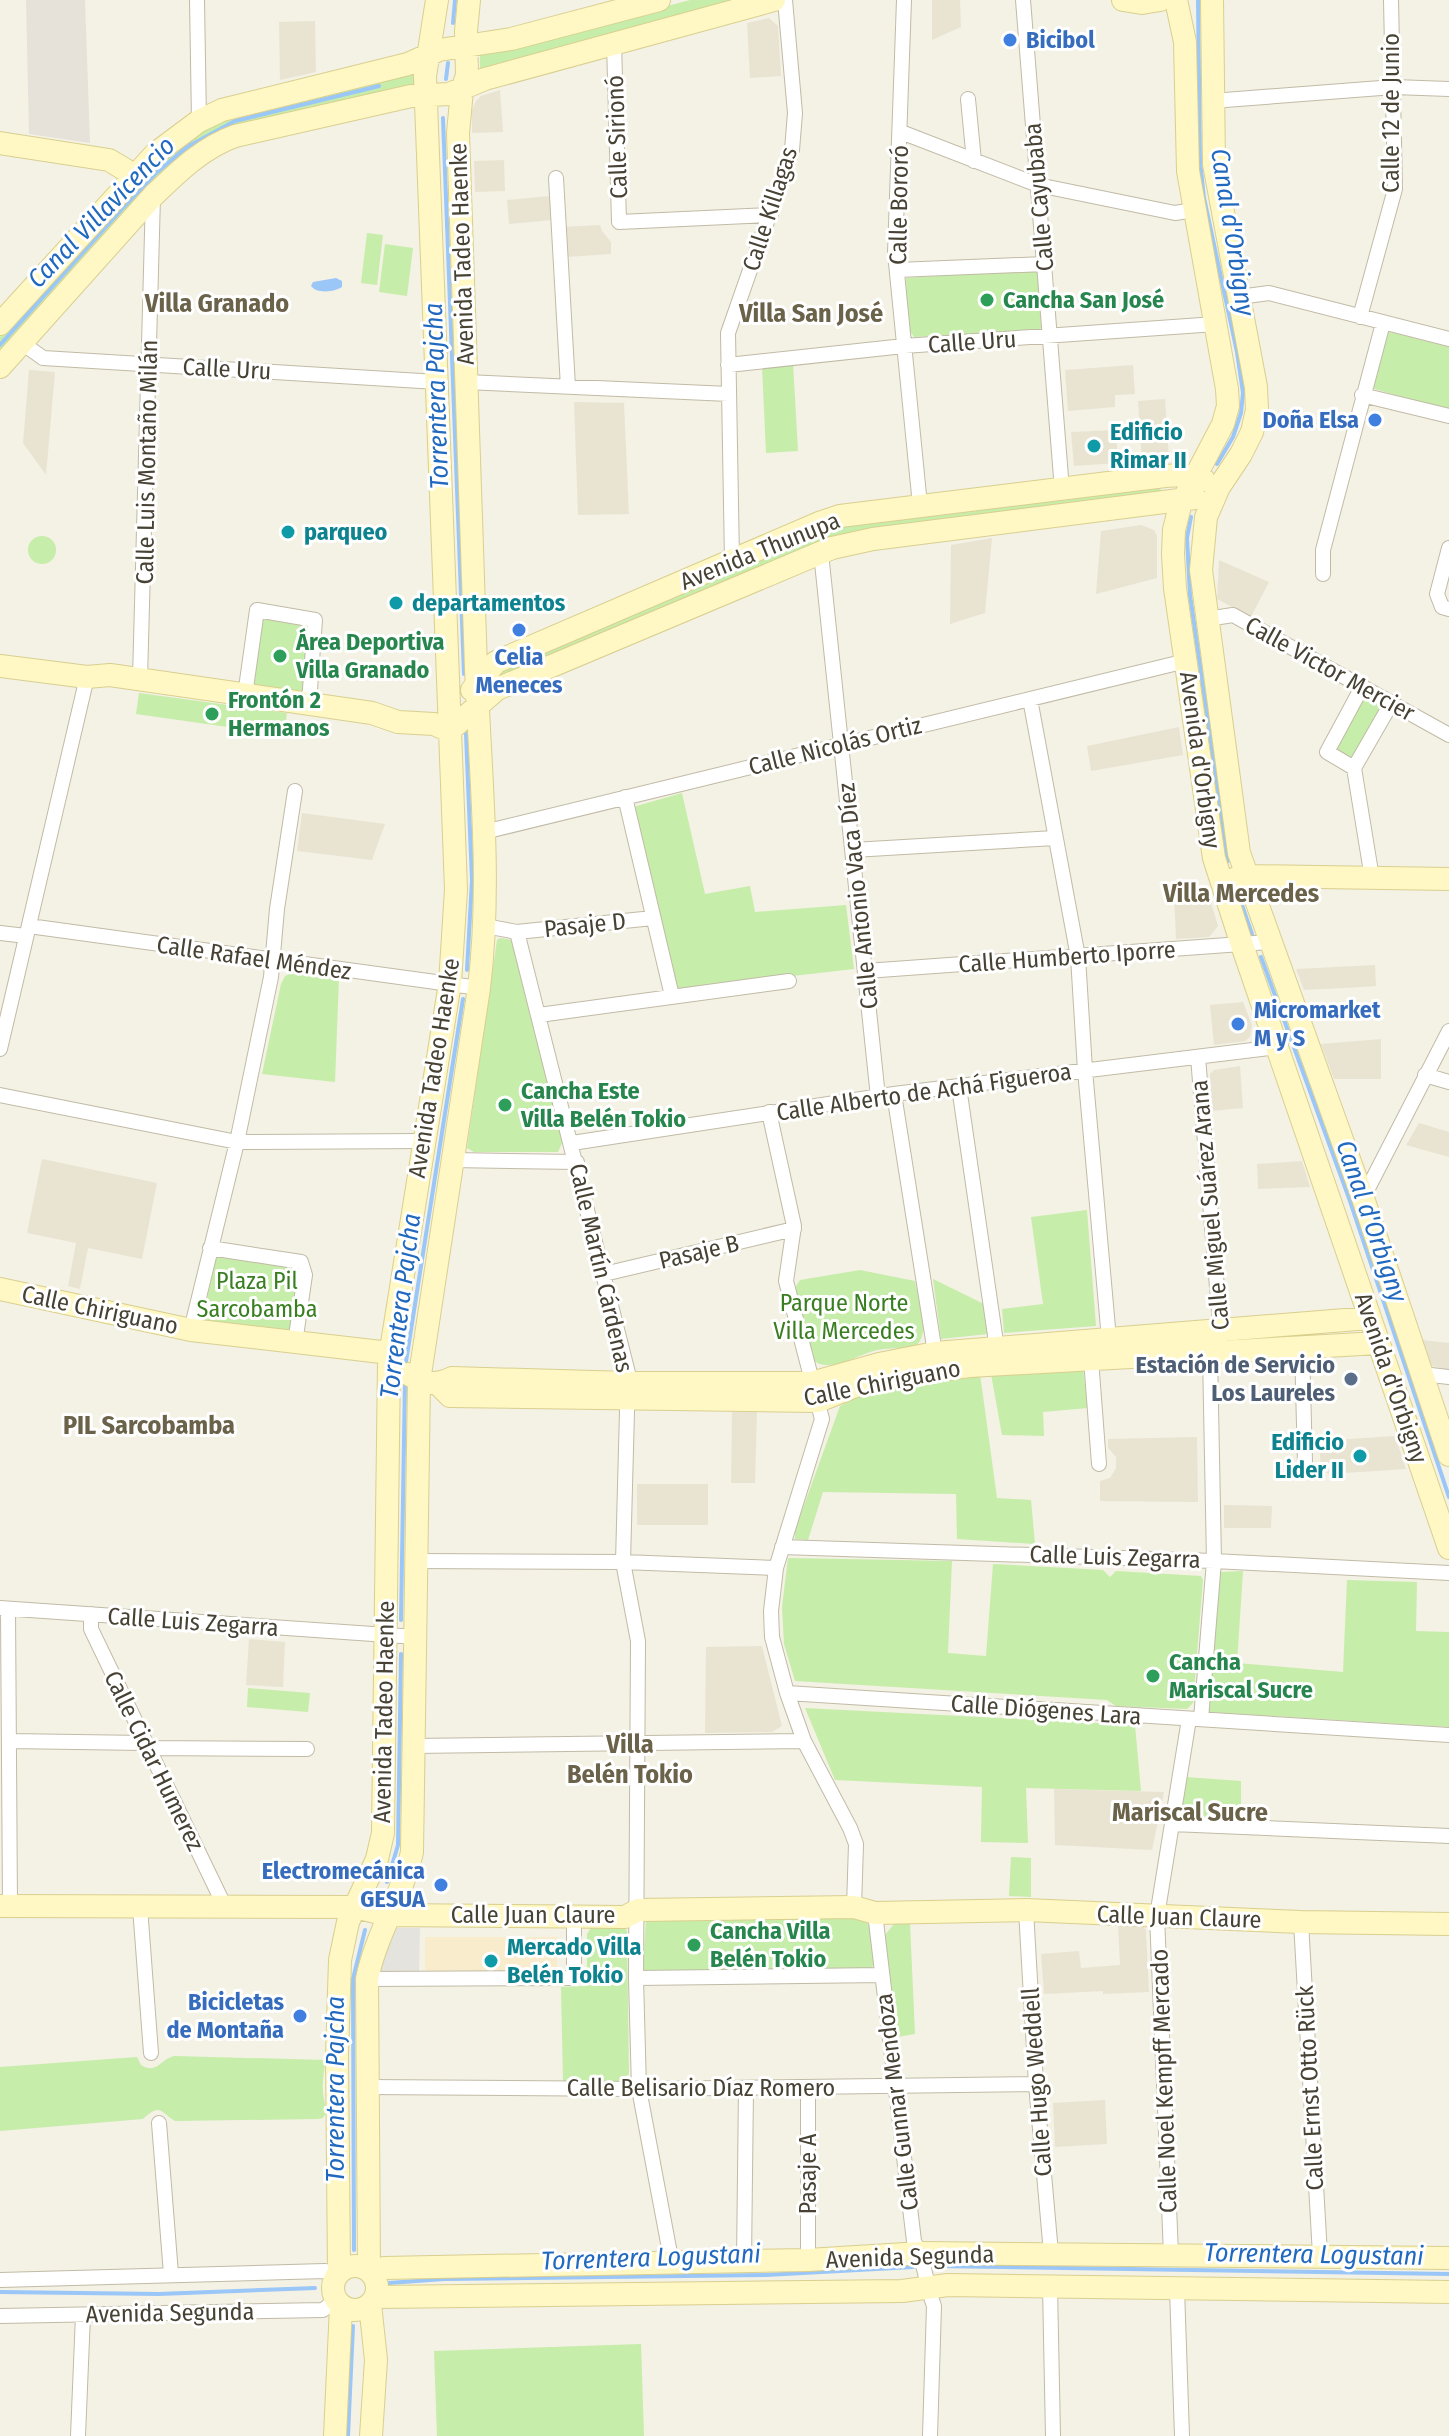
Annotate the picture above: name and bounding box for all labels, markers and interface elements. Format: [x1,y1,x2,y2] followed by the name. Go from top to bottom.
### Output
[1026,26,1095,54] place label: Bicibol
[1001,31,1019,49] marker: Bicibol
[1377,33,1405,193] street label: Calle 12 de Junio
[601,75,633,199] street label: Calle Sirionó
[1019,122,1059,272] street label: Calle Cayubaba
[21,130,181,294] water label: Canal Villavicencio
[444,142,480,366] street label: Avenida Tadeo Haenke
[737,143,803,275] street label: Calle Killagas
[884,145,914,265] street label: Calle Bororó
[1204,146,1261,319] water label: Canal d'Orbigny
[1003,286,1164,314] place label: Cancha San José
[144,288,289,319] district label: Villa Granado
[978,291,996,309] marker: Cancha San José
[738,298,883,329] district label: Villa San José
[418,302,455,490] water label: Torrentera Pajcha
[927,325,1017,359] street label: Calle Uru
[131,339,163,585] street label: Calle Luis Montaño Milán
[182,353,272,385] street label: Calle Uru
[1262,406,1359,434] place label: Doña Elsa
[1366,411,1384,429] marker: Doña Elsa
[1110,418,1187,474] place label: Edificio Rimar II
[1085,437,1103,455] marker: Edificio Rimar II
[676,506,844,596] street label: Avenida Thunupa
[304,518,388,546] place label: parqueo
[279,523,297,541] marker: parqueo
[412,589,566,617] place label: departamentos
[387,594,405,612] marker: departamentos
[1240,611,1420,727] street label: Calle Victor Mercier
[510,621,528,639] marker: Celia Meneces
[295,627,445,684] place label: Área Deportiva Villa Granado
[476,643,563,699] place label: Celia Meneces
[271,647,289,665] marker: Área Deportiva Villa Granado
[1174,670,1226,851] street label: Avenida d'Orbigny
[228,686,330,742] place label: Frontón 2 Hermanos
[203,705,221,723] marker: Frontón 2 Hermanos
[746,711,924,781] street label: Calle Nicolás Ortiz
[832,781,884,1011] street label: Calle Antonio Vaca Díez
[1162,878,1319,909] district label: Villa Mercedes
[543,907,627,943] street label: Pasaje D
[155,930,353,986] street label: Calle Rafael Méndez
[958,935,1176,979] street label: Calle Humberto Iporre
[403,956,465,1180] street label: Avenida Tadeo Haenke
[1254,996,1381,1052] place label: Micromarket M y S
[1229,1015,1247,1033] marker: Micromarket M y S
[775,1057,1073,1127] street label: Calle Alberto de Achá Figueroa
[520,1077,686,1133] place label: Cancha Este Villa Belén Tokio
[1185,1079,1235,1331] street label: Calle Miguel Suárez Arana
[496,1096,514,1114] marker: Cancha Este Villa Belén Tokio
[1329,1136,1414,1307] water label: Canal d'Orbigny
[563,1161,639,1375] street label: Calle Martín Cárdenas
[374,1212,427,1400] water label: Torrentera Pajcha
[656,1229,742,1275] street label: Pasaje B
[197,1267,317,1323] park label: Plaza Pil Sarcobamba
[19,1280,181,1340] street label: Calle Chiriguano
[773,1289,915,1345] park label: Parque Norte Villa Mercedes
[1349,1289,1433,1467] street label: Avenida d'Orbigny
[1135,1351,1335,1407] place label: Estación de Servicio Los Laureles
[801,1354,963,1412] street label: Calle Chiriguano
[1342,1370,1360,1388] marker: Estación de Servicio Los Laureles
[63,1410,235,1441] district label: PIL Sarcobamba
[1271,1428,1344,1484] place label: Edificio Lider II
[1351,1447,1369,1465] marker: Edificio Lider II
[1029,1540,1201,1574] street label: Calle Luis Zegarra
[368,1601,400,1823] street label: Avenida Tadeo Haenke
[107,1602,279,1642] street label: Calle Luis Zegarra
[1169,1648,1313,1704] place label: Cancha Mariscal Sucre
[98,1666,210,1856] street label: Calle Cidar Humerez
[1144,1667,1162,1685] marker: Cancha Mariscal Sucre
[950,1689,1142,1731] street label: Calle Diógenes Lara
[567,1729,693,1790] district label: Villa Belén Tokio
[1112,1797,1268,1828] district label: Mariscal Sucre
[262,1857,426,1913] place label: Electromecánica GESUA
[432,1876,450,1894] marker: Electromecánica GESUA
[1096,1900,1262,1934] street label: Calle Juan Claure
[451,1901,615,1929] street label: Calle Juan Claure
[710,1917,831,1973] place label: Cancha Villa Belén Tokio
[507,1933,641,1989] place label: Mercado Villa Belén Tokio
[685,1936,703,1954] marker: Cancha Villa Belén Tokio
[1145,1948,1183,2214] street label: Calle Noel Kempff Mercado
[482,1952,500,1970] marker: Mercado Villa Belén Tokio
[1291,1984,1329,2191] street label: Calle Ernst Otto Rück
[1016,1986,1058,2178] street label: Calle Hugo Weddell
[166,1988,284,2044] place label: Bicicletas de Montaña
[870,1992,924,2212] street label: Calle Gunnar Mendoza
[320,1996,351,2182] water label: Torrentera Pajcha
[291,2007,309,2025] marker: Bicicletas de Montaña
[567,2074,835,2102] street label: Calle Belisario Díaz Romero
[794,2133,822,2214] street label: Pasaje A
[1204,2237,1424,2272] water label: Torrentera Logustani
[541,2238,762,2277] water label: Torrentera Logustani
[825,2240,995,2274] street label: Avenida Segunda
[85,2298,255,2328] street label: Avenida Segunda

